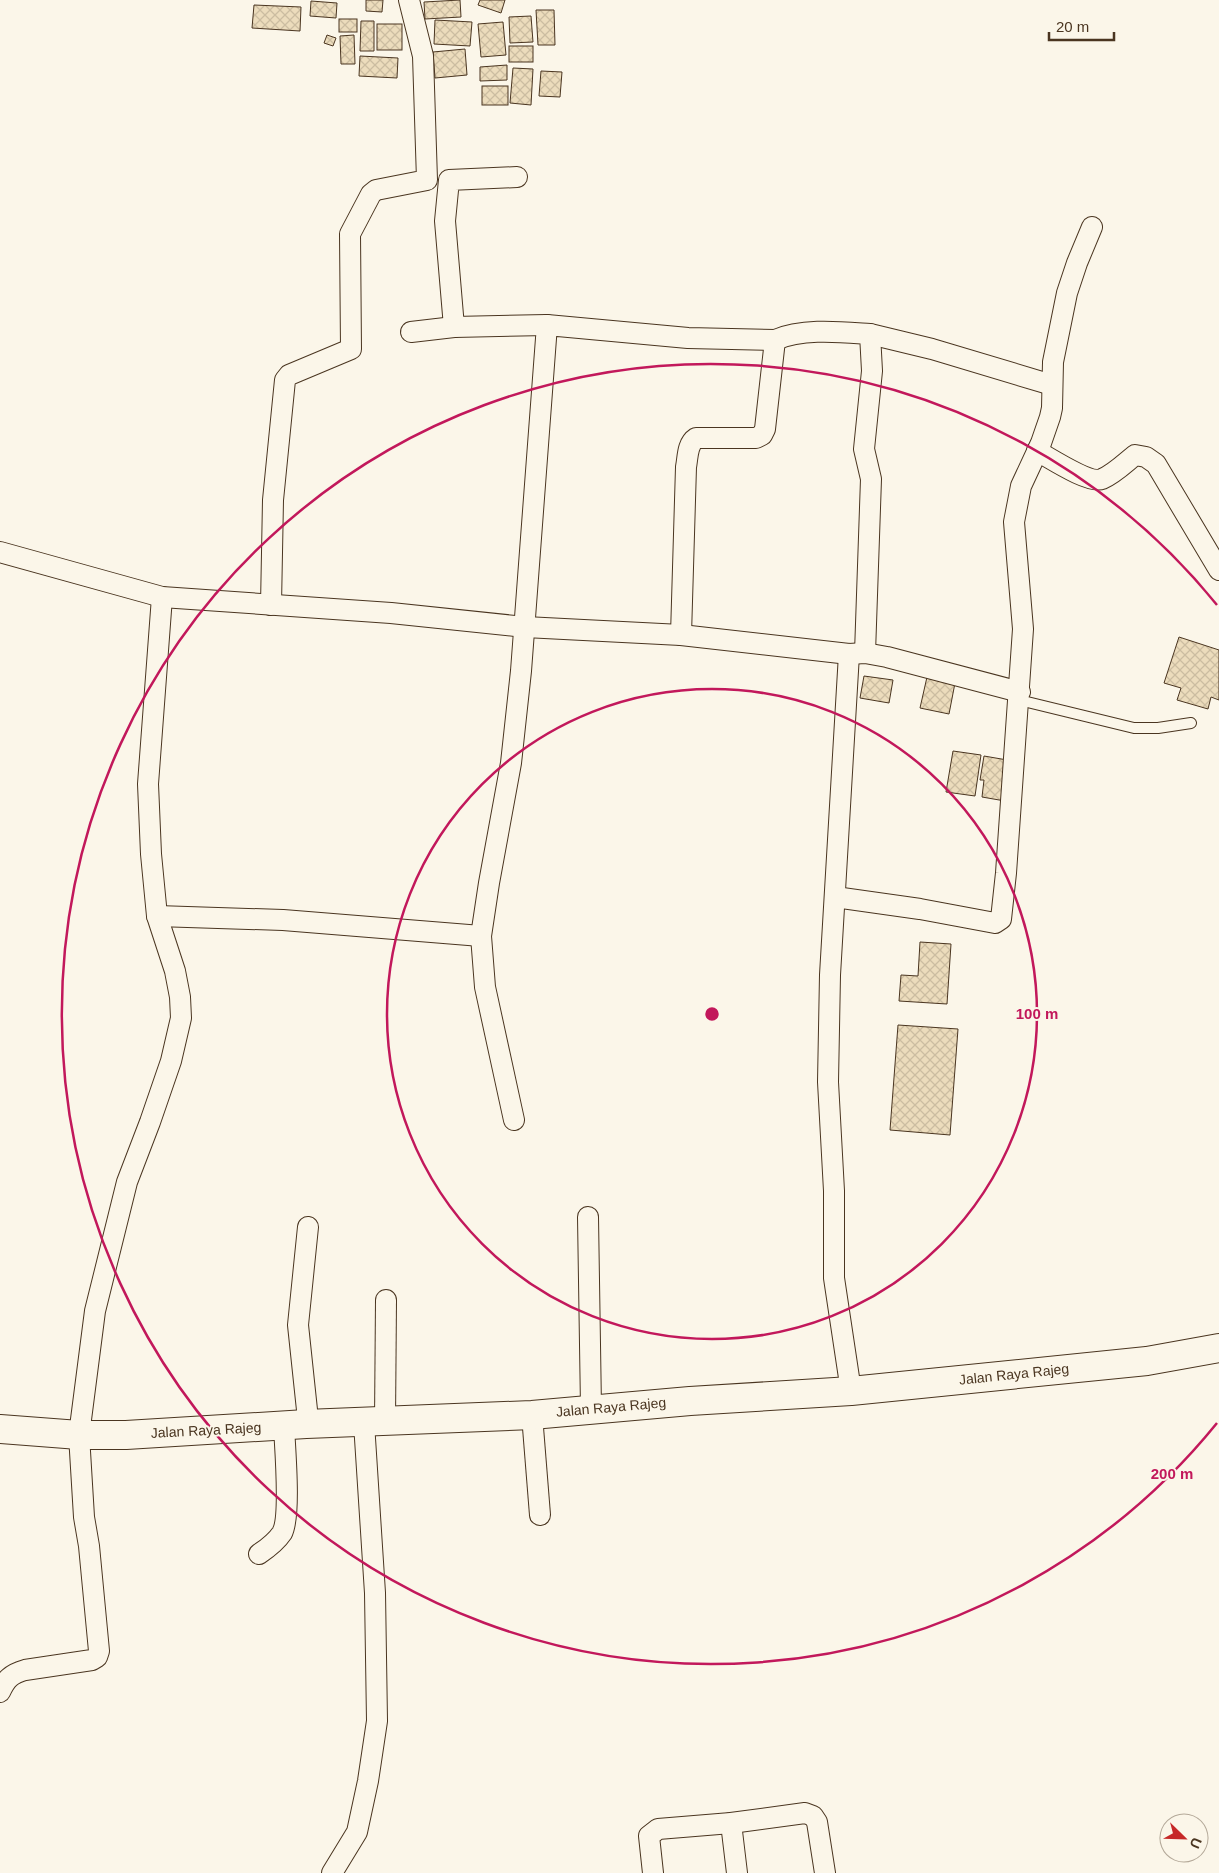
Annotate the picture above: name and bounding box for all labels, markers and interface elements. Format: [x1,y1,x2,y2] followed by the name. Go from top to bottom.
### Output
[1049,10,1114,42] scale bar
[1056,18,1089,35] text: 20 m
[703,1005,721,1023] centre of rings
[1016,1005,1058,1022] text: 100 m
[958,1360,1070,1388] street label: Jalan Raya Rajeg
[555,1394,667,1420] street label: Jalan Raya Rajeg
[150,1419,262,1441] street label: Jalan Raya Rajeg
[1151,1465,1193,1482] text: 200 m
[1159,1813,1209,1863] north arrow
[1187,1835,1205,1851] text: U

